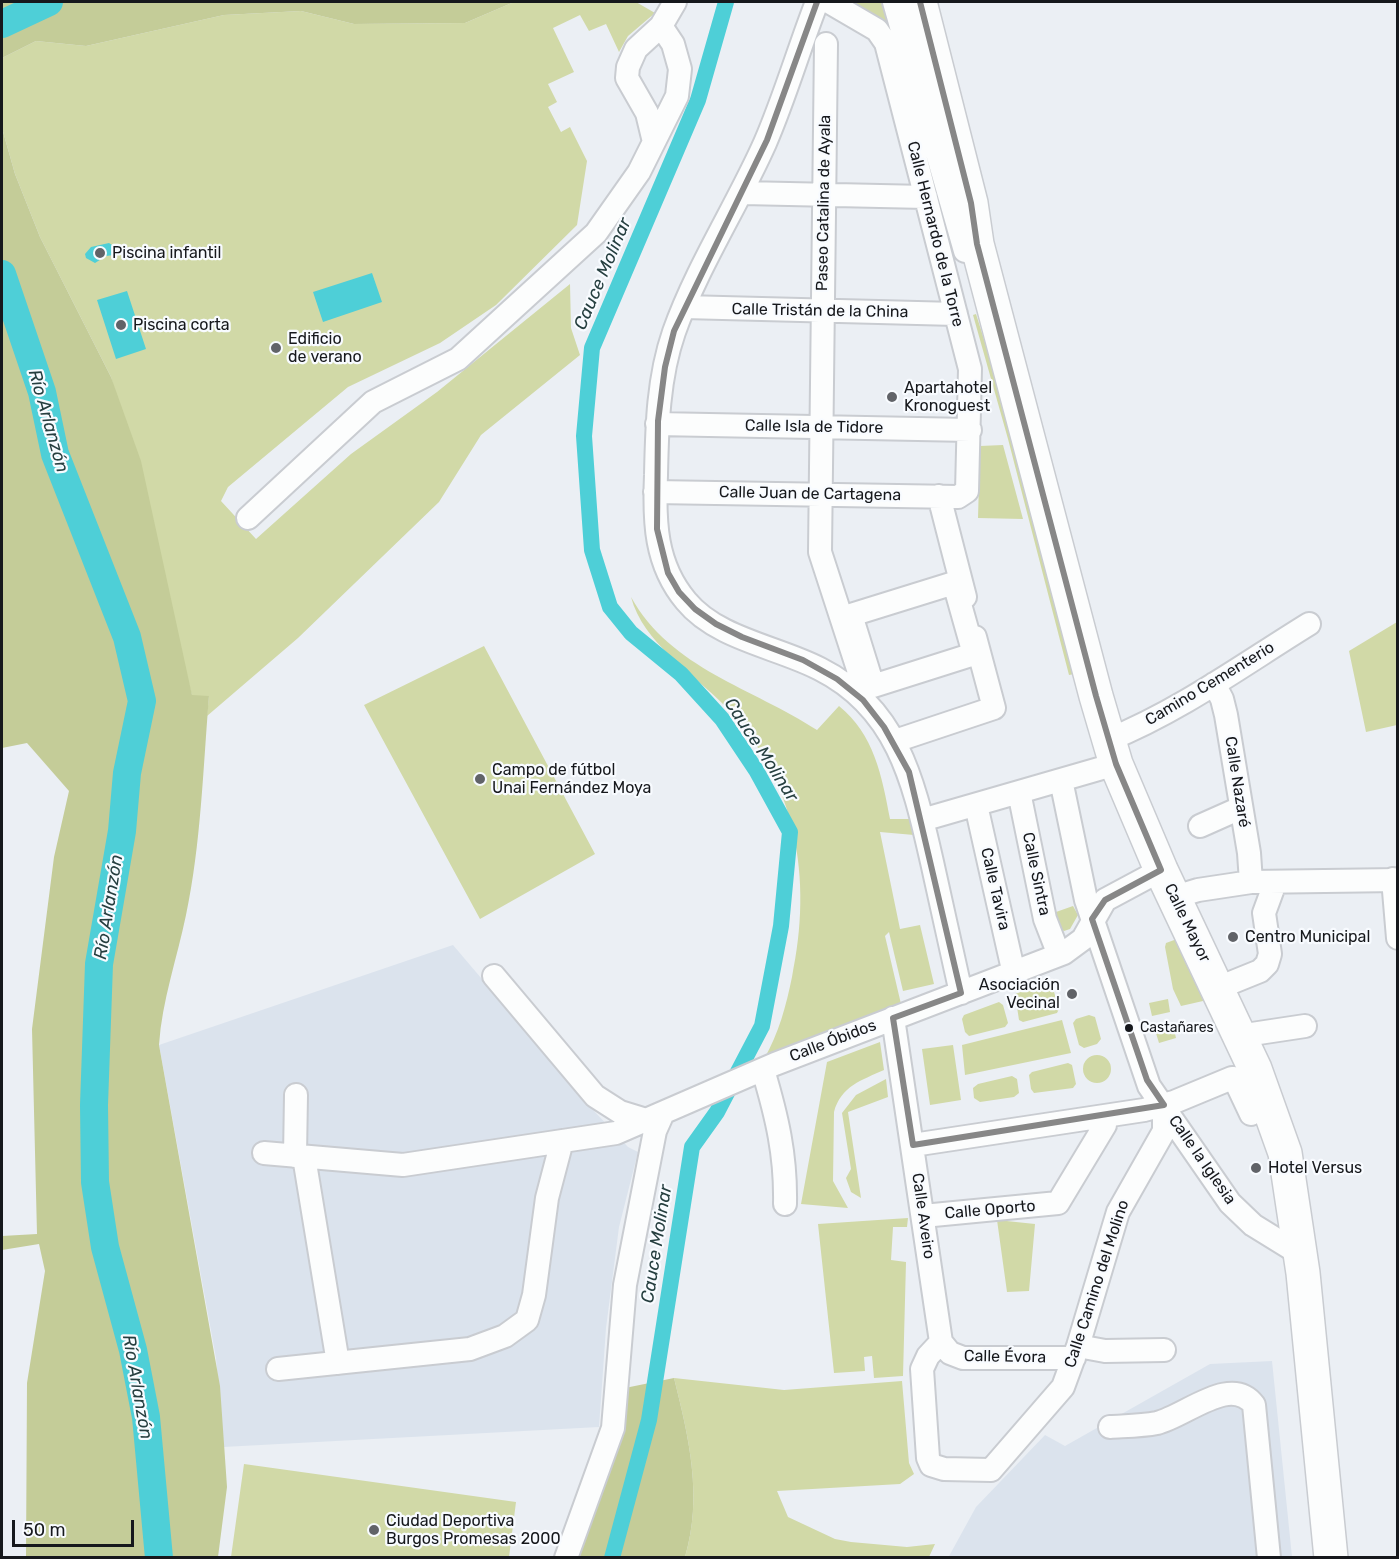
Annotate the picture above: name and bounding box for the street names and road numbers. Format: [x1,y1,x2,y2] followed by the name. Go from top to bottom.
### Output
[813,115,835,291] street label: Paseo Catalina de Ayala
[903,139,967,329] street label: Calle Hernardo de la Torre
[731,300,909,322] street label: Calle Tristán de la China
[745,416,883,438] street label: Calle Isla de Tidore
[719,483,901,505] street label: Calle Juan de Cartagena
[1142,638,1278,730] street label: Camino Cementerio
[1220,735,1254,829] street label: Calle Nazaré
[1018,831,1054,917] street label: Calle Sintra
[976,846,1014,932] street label: Calle Tavira
[1160,880,1214,966] street label: Calle Mayor
[787,1016,879,1066] street label: Calle Óbidos
[1164,1112,1240,1208] street label: Calle la Iglesia
[907,1172,939,1260] street label: Calle Aveiro
[944,1196,1036,1224] street label: Calle Oporto
[1061,1198,1133,1370] street label: Calle Camino del Molino
[964,1347,1046,1367] street label: Calle Évora

